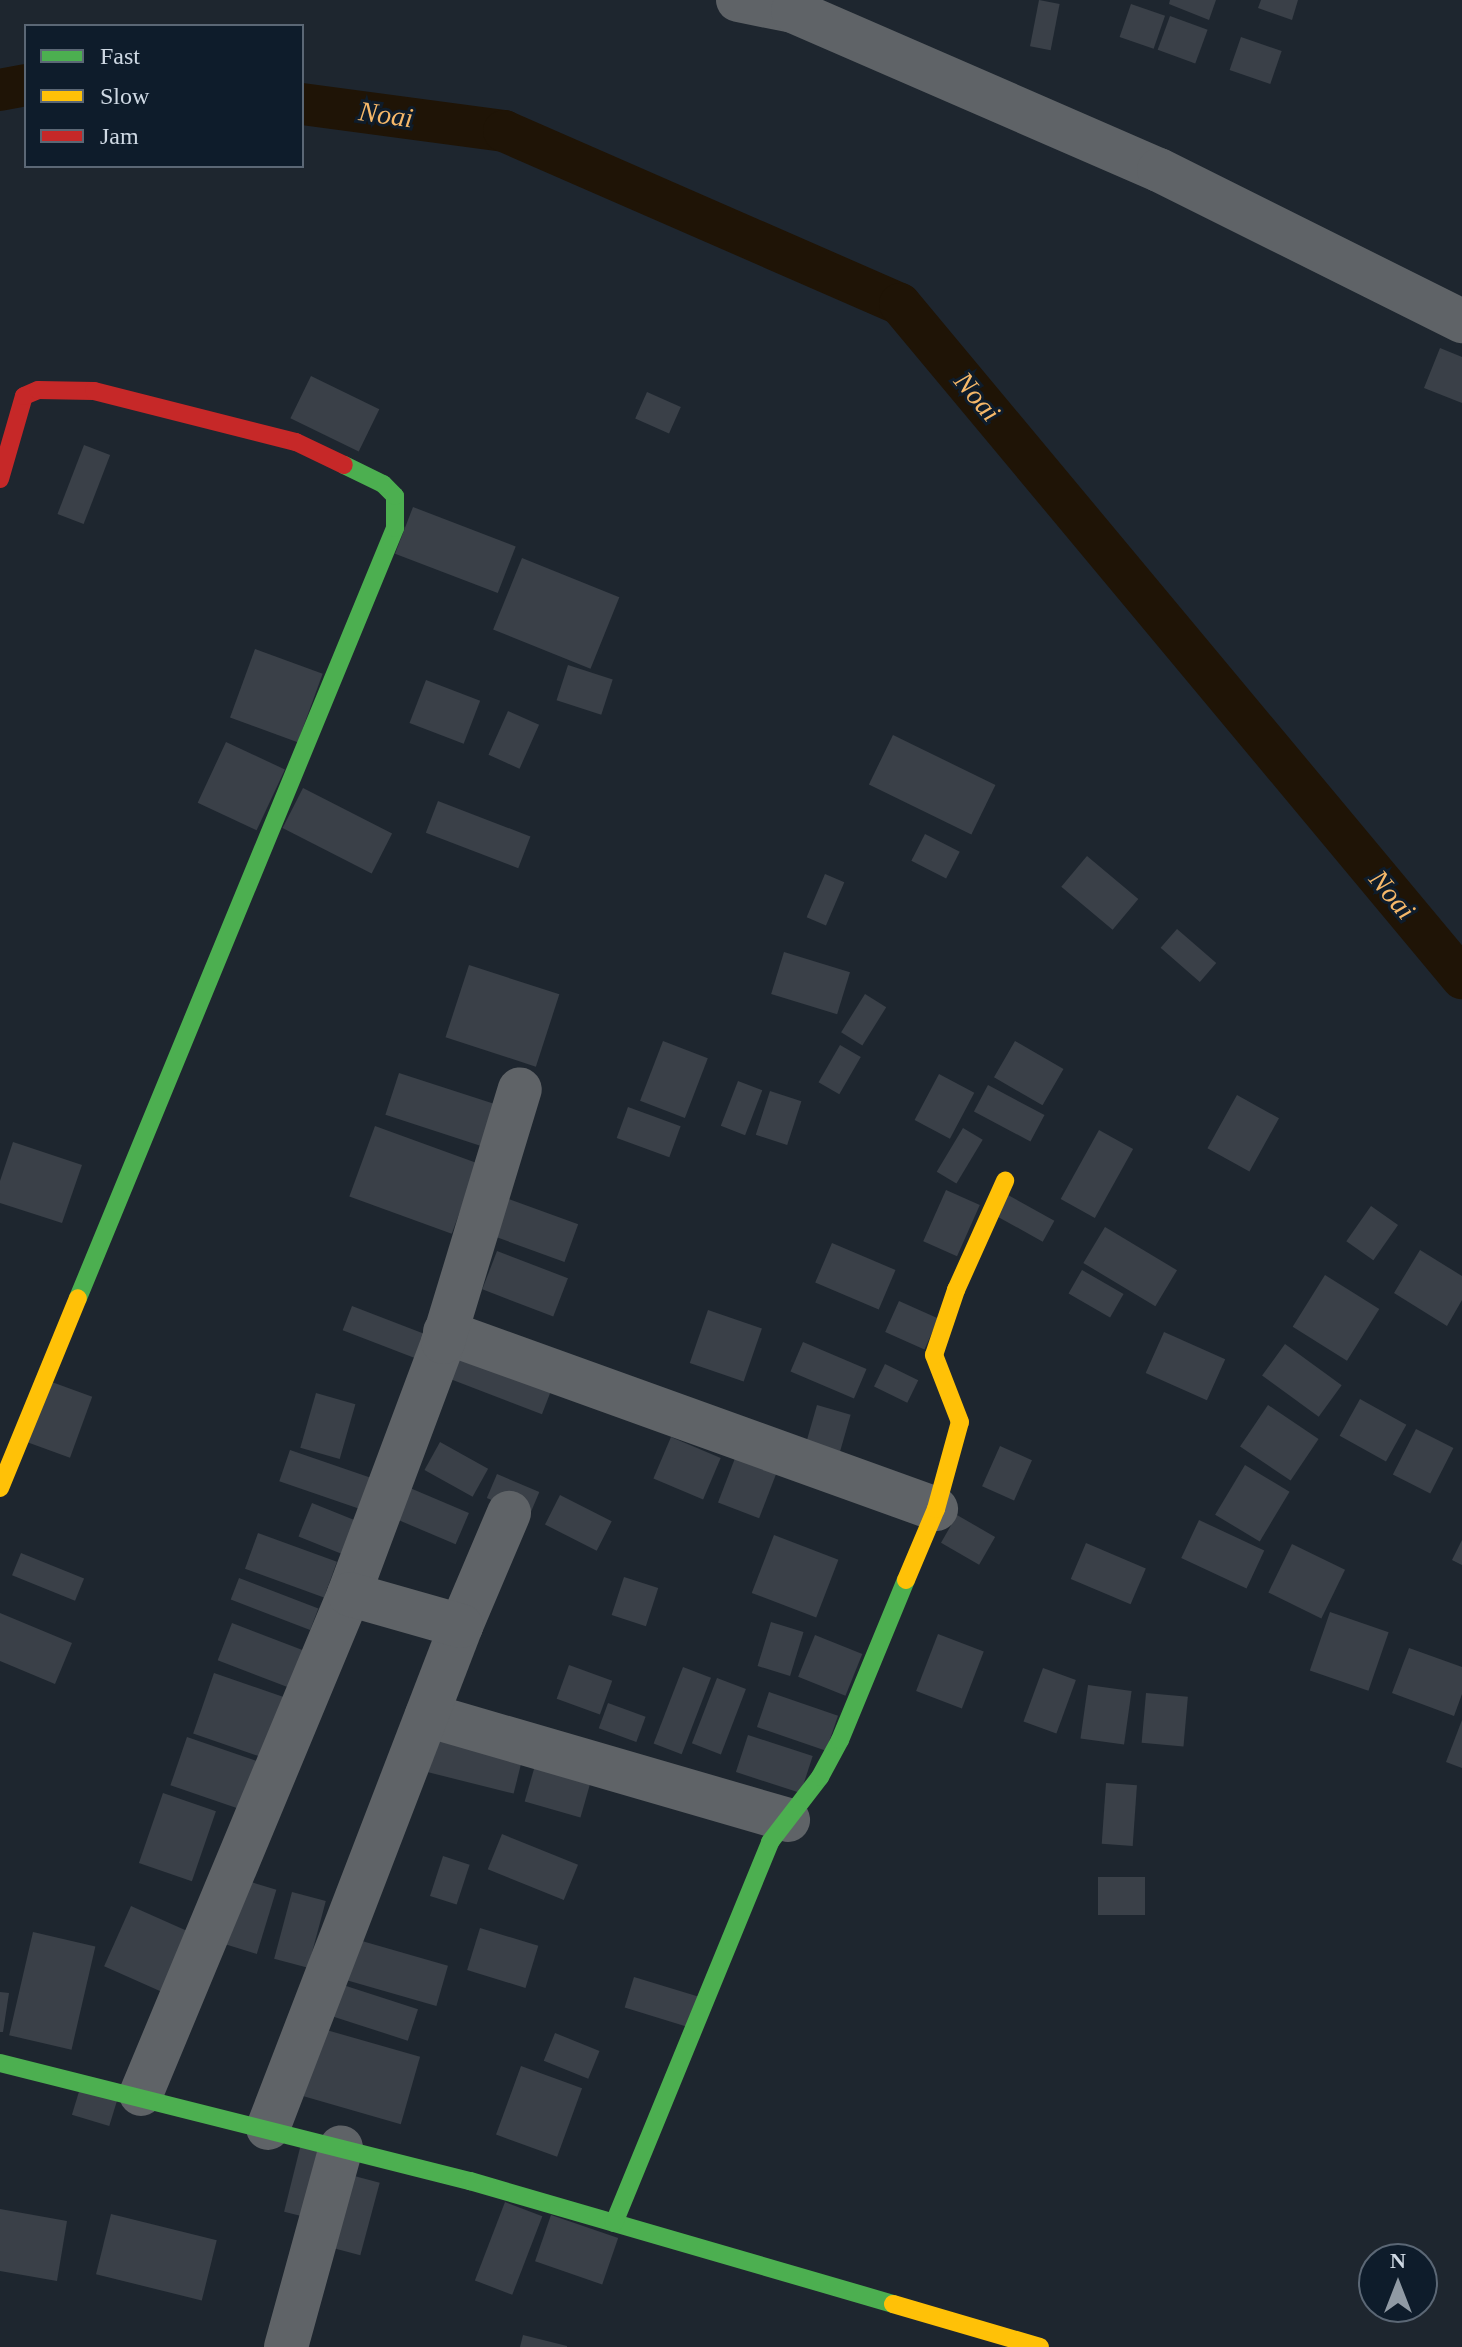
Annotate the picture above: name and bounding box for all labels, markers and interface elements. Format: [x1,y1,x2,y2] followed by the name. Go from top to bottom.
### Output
[24,24,304,168] legend
[100,43,140,69] text: Fast
[100,83,149,109] text: Slow
[357,95,415,135] water label: Noai
[100,123,139,149] text: Jam
[947,365,1007,429] water label: Noai
[1362,863,1422,927] water label: Noai
[1358,2243,1438,2323] north arrow
[1390,2248,1406,2273] text: N

